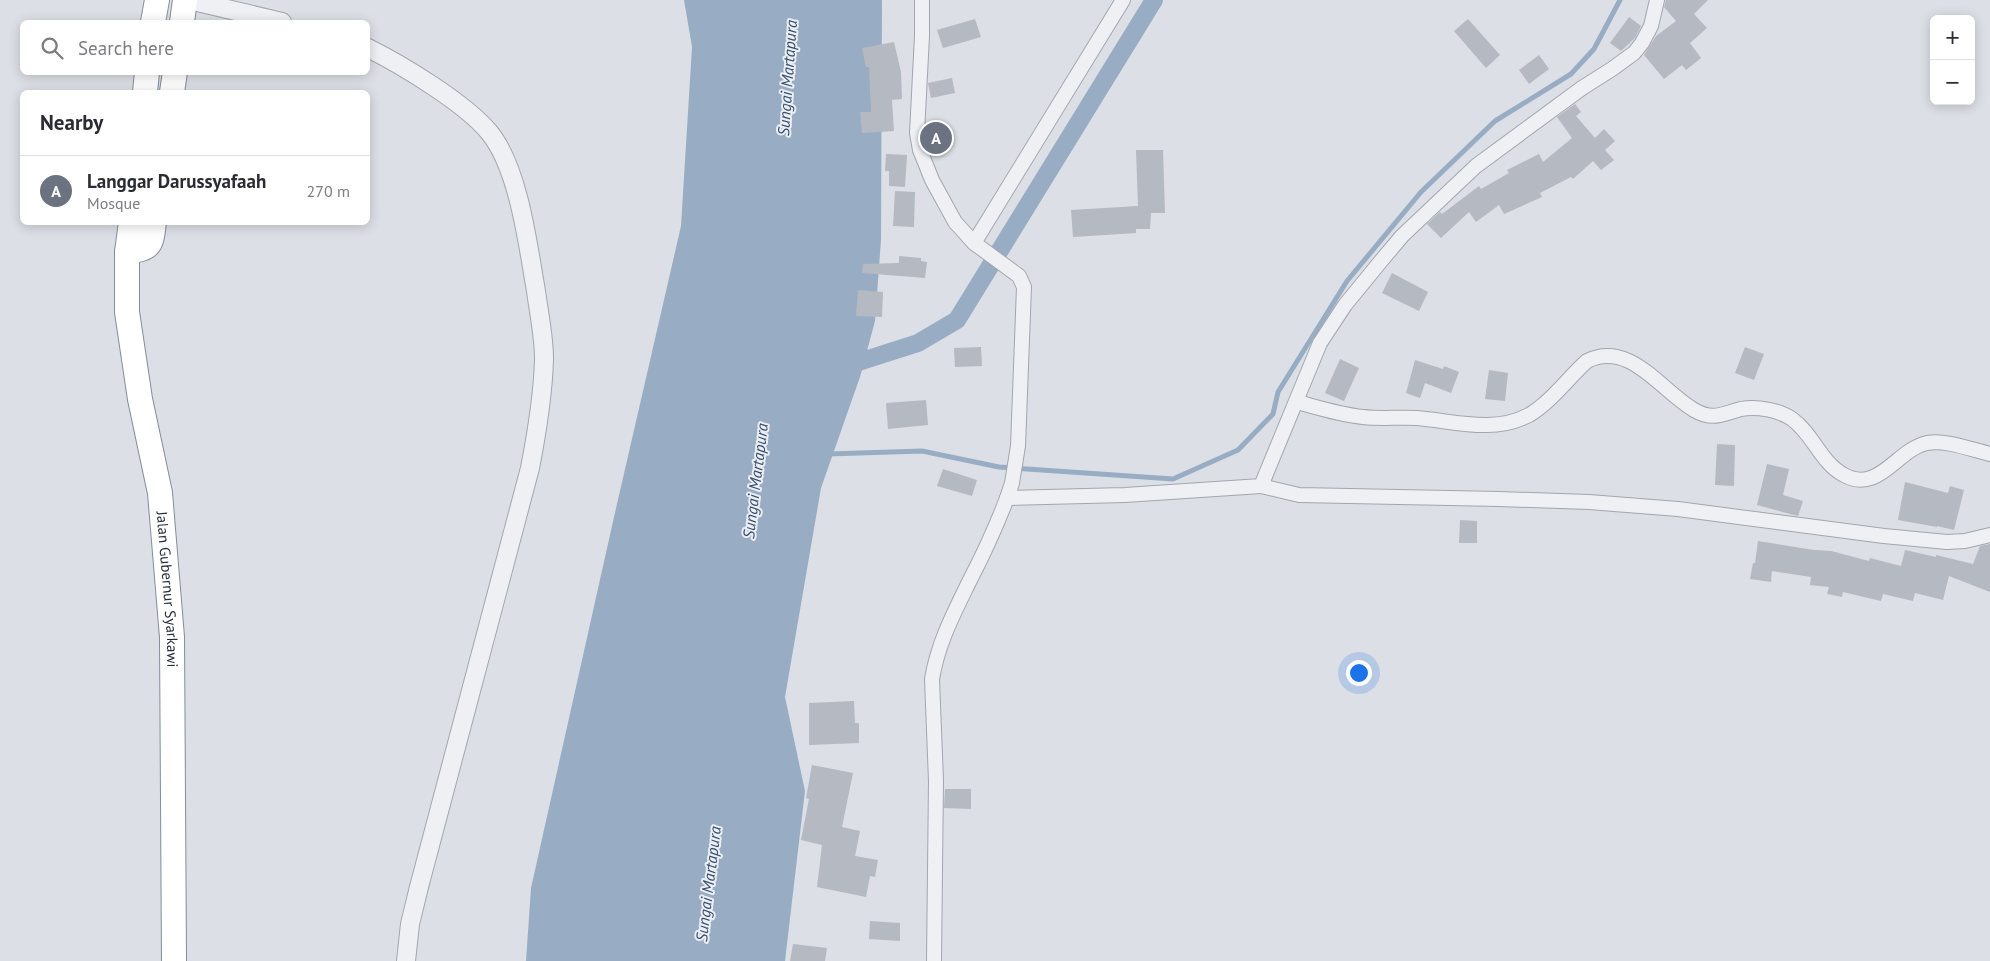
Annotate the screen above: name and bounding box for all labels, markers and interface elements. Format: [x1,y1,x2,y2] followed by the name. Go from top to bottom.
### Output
[1930,15,1975,105] map controls
[1930,15,1975,60] button: +
[773,19,801,137] water label: Sungai Martapura
[20,20,370,75] search box
[38,34,66,62] icon: search
[78,36,174,60] text: Search here
[1930,60,1975,105] button: −
[40,109,103,136] text: Nearby
[920,119,952,157] pin: A
[87,169,266,193] text: Langgar Darussyafaah
[51,181,61,201] text: A
[307,181,350,201] text: 270 m
[87,193,140,213] text: Mosque
[738,422,772,540] water label: Sungai Martapura
[152,509,182,668] street label: Jalan Gubernur Syarkawi
[1346,660,1372,686] your location
[691,825,725,943] water label: Sungai Martapura

